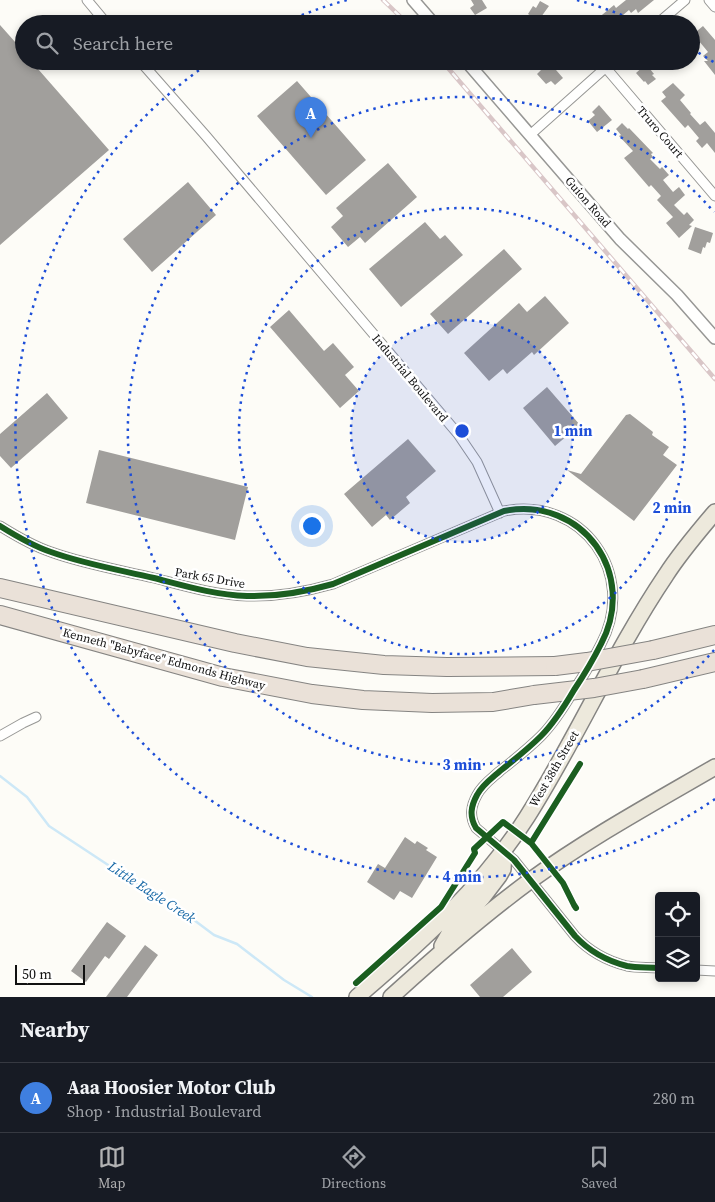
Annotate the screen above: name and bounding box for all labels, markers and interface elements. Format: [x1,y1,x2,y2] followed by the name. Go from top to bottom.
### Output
[15,15,700,70] search box
[33,29,61,57] icon: search
[73,30,173,56] text: Search here
[295,97,327,138] pin: A
[633,103,687,161] street label: Truro Court
[561,173,615,231] street label: Guion Road
[369,331,452,425] street label: Industrial Boulevard
[554,420,592,441] text: 1 min
[453,422,471,440] centre of rings
[653,497,691,518] text: 2 min
[299,513,325,539] your location
[174,564,246,592] street label: Park 65 Drive
[61,624,268,694] street label: Kenneth "Babyface" Edmonds Highway
[526,728,582,810] street label: West 38th Street
[443,754,481,775] text: 3 min
[103,856,200,928] water label: Little Eagle Creek
[443,866,481,887] text: 4 min
[655,892,700,982] map controls
[655,892,700,937] button: locate
[655,937,700,982] button: layers
[15,962,85,985] scale bar
[22,964,52,984] text: 50 m
[20,1015,90,1044] text: Nearby
[67,1074,276,1100] text: Aaa Hoosier Motor Club
[31,1087,41,1109] text: A
[653,1087,695,1109] text: 280 m
[67,1100,261,1122] text: Shop · Industrial Boulevard
[98,1143,126,1193] tab: Map
[321,1143,386,1193] tab: Directions
[581,1143,617,1193] tab: Saved

